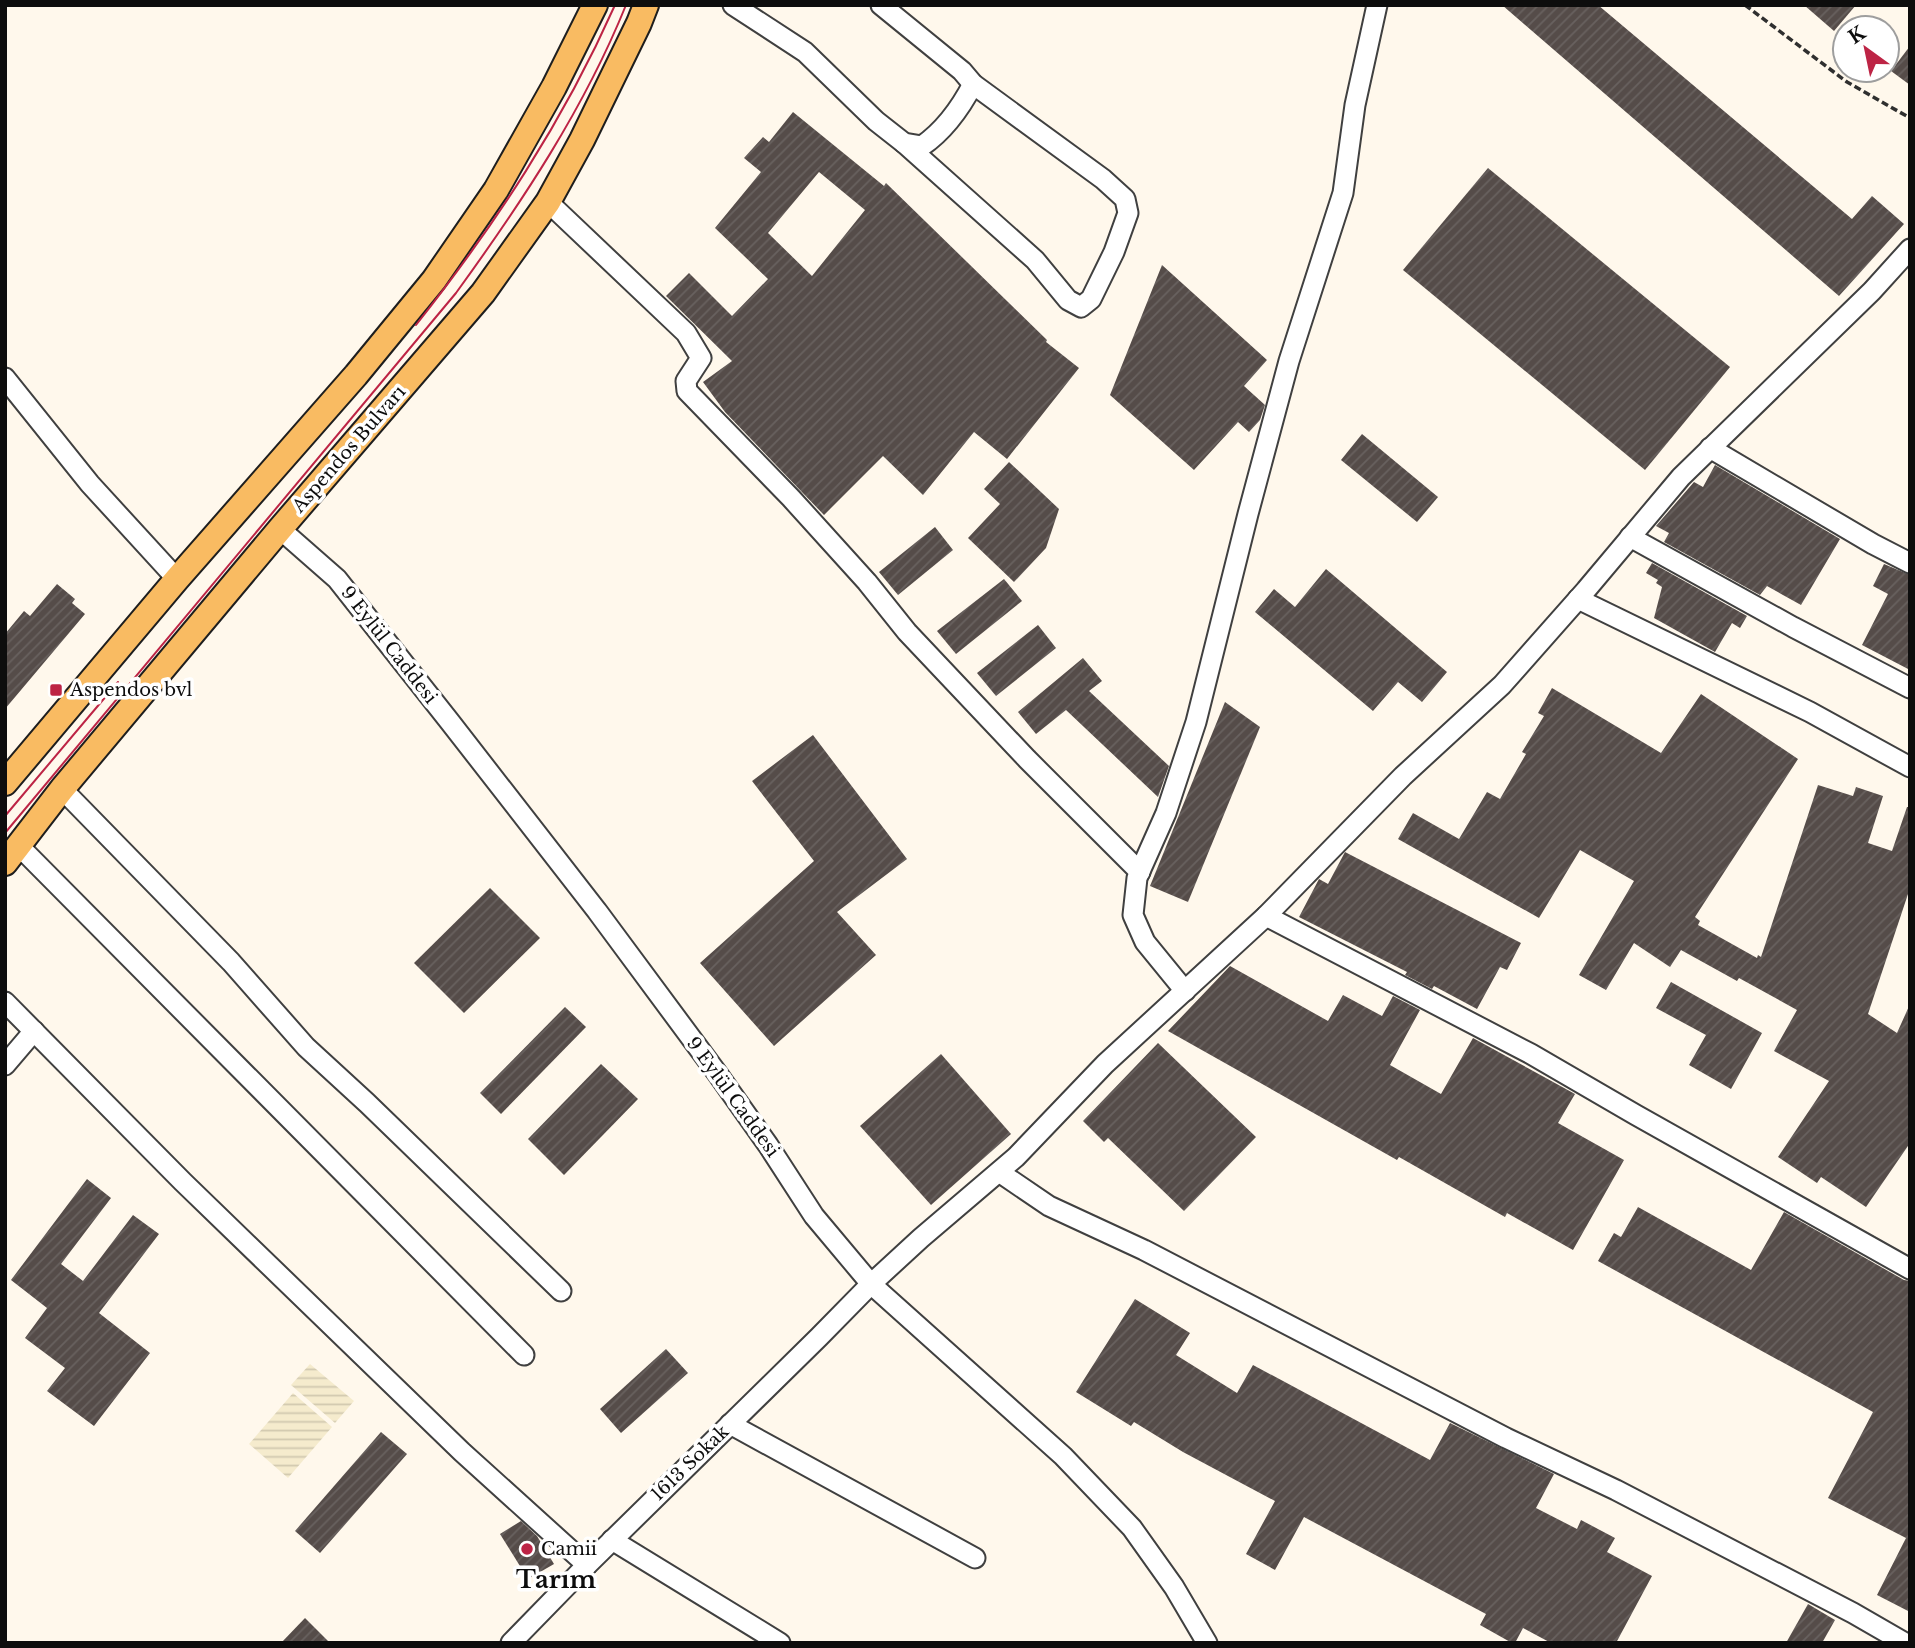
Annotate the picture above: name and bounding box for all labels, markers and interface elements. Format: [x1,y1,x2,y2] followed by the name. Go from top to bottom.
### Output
[1831,14,1901,84] north arrow
[1844,21,1871,49] text: K
[287,381,410,518] street label: Aspendos Bulvarı
[336,582,442,708] street label: 9 Eylül Caddesi
[69,679,192,701] place label: Aspendos bvl
[48,682,64,698] marker: Aspendos bvl
[682,1033,784,1161] street label: 9 Eylül Caddesi
[647,1421,733,1505] street label: 1613 Sokak
[541,1538,597,1560] place label: Camii
[519,1541,535,1557] marker: Camii
[516,1565,596,1594] district label: Tarım

